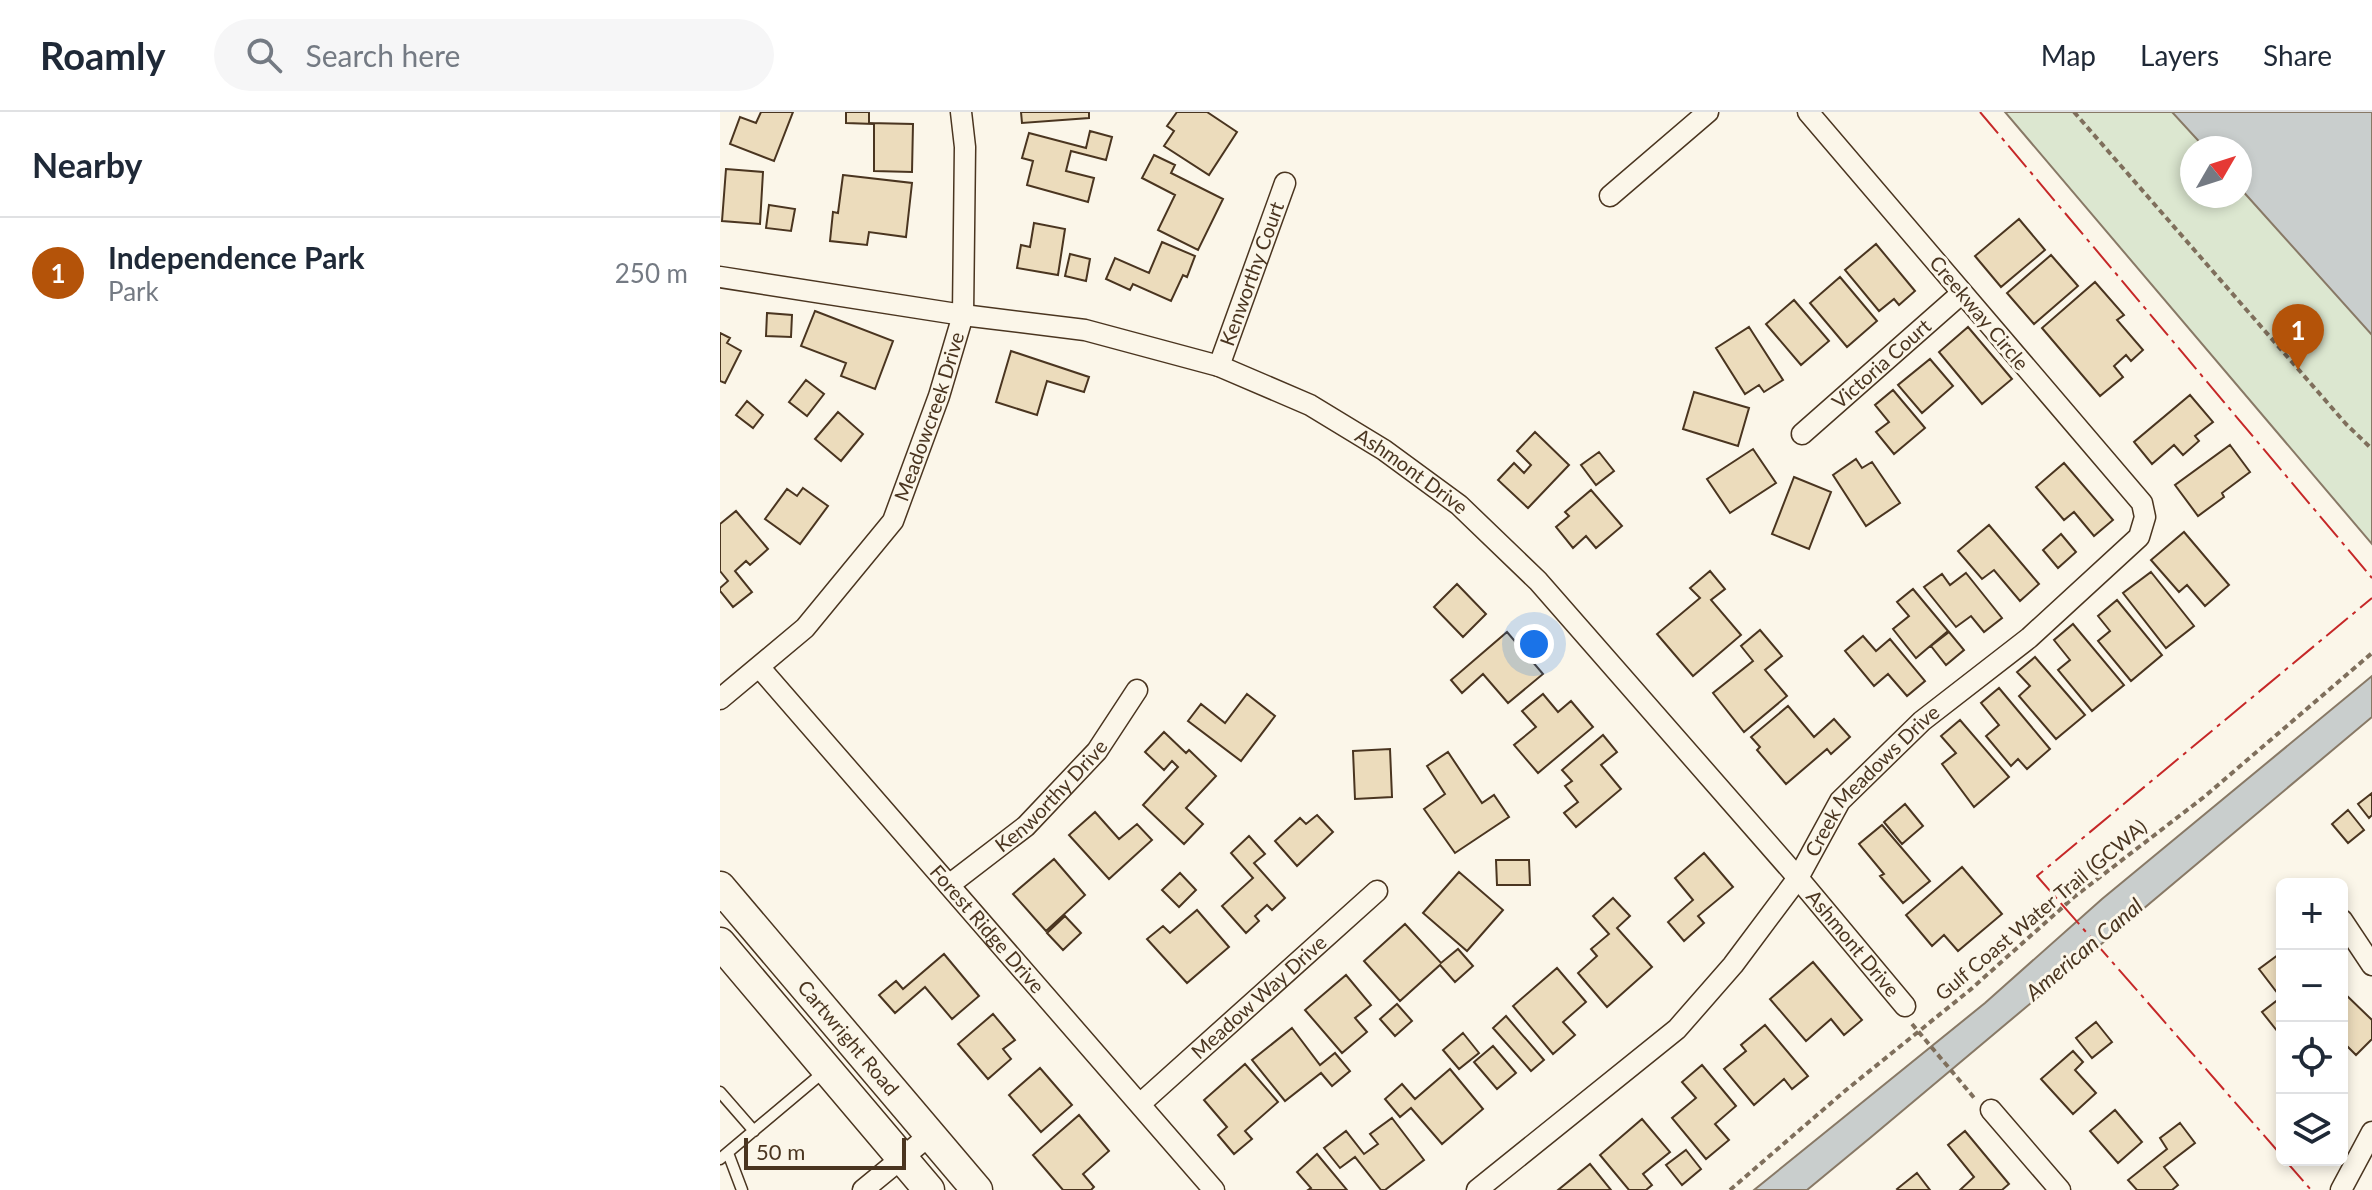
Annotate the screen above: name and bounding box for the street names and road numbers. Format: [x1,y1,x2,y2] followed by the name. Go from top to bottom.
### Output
[1214,198,1288,349] street label: Kenworthy Court
[1925,250,2034,374] street label: Creekway Circle
[1827,313,1935,413] street label: Victoria Court
[888,329,968,504] street label: Meadowcreek Drive
[1352,423,1474,518] street label: Ashmont Drive
[1799,699,1944,860] street label: Creek Meadows Drive
[990,735,1112,856] street label: Kenworthy Drive
[1930,814,2151,1005] street label: Gulf Coast Water Trail (GCWA)
[926,859,1050,998] street label: Forest Ridge Drive
[1802,884,1905,1001] street label: Ashmont Drive
[1186,929,1331,1063] street label: Meadow Way Drive
[793,975,904,1100] street label: Cartwright Road

